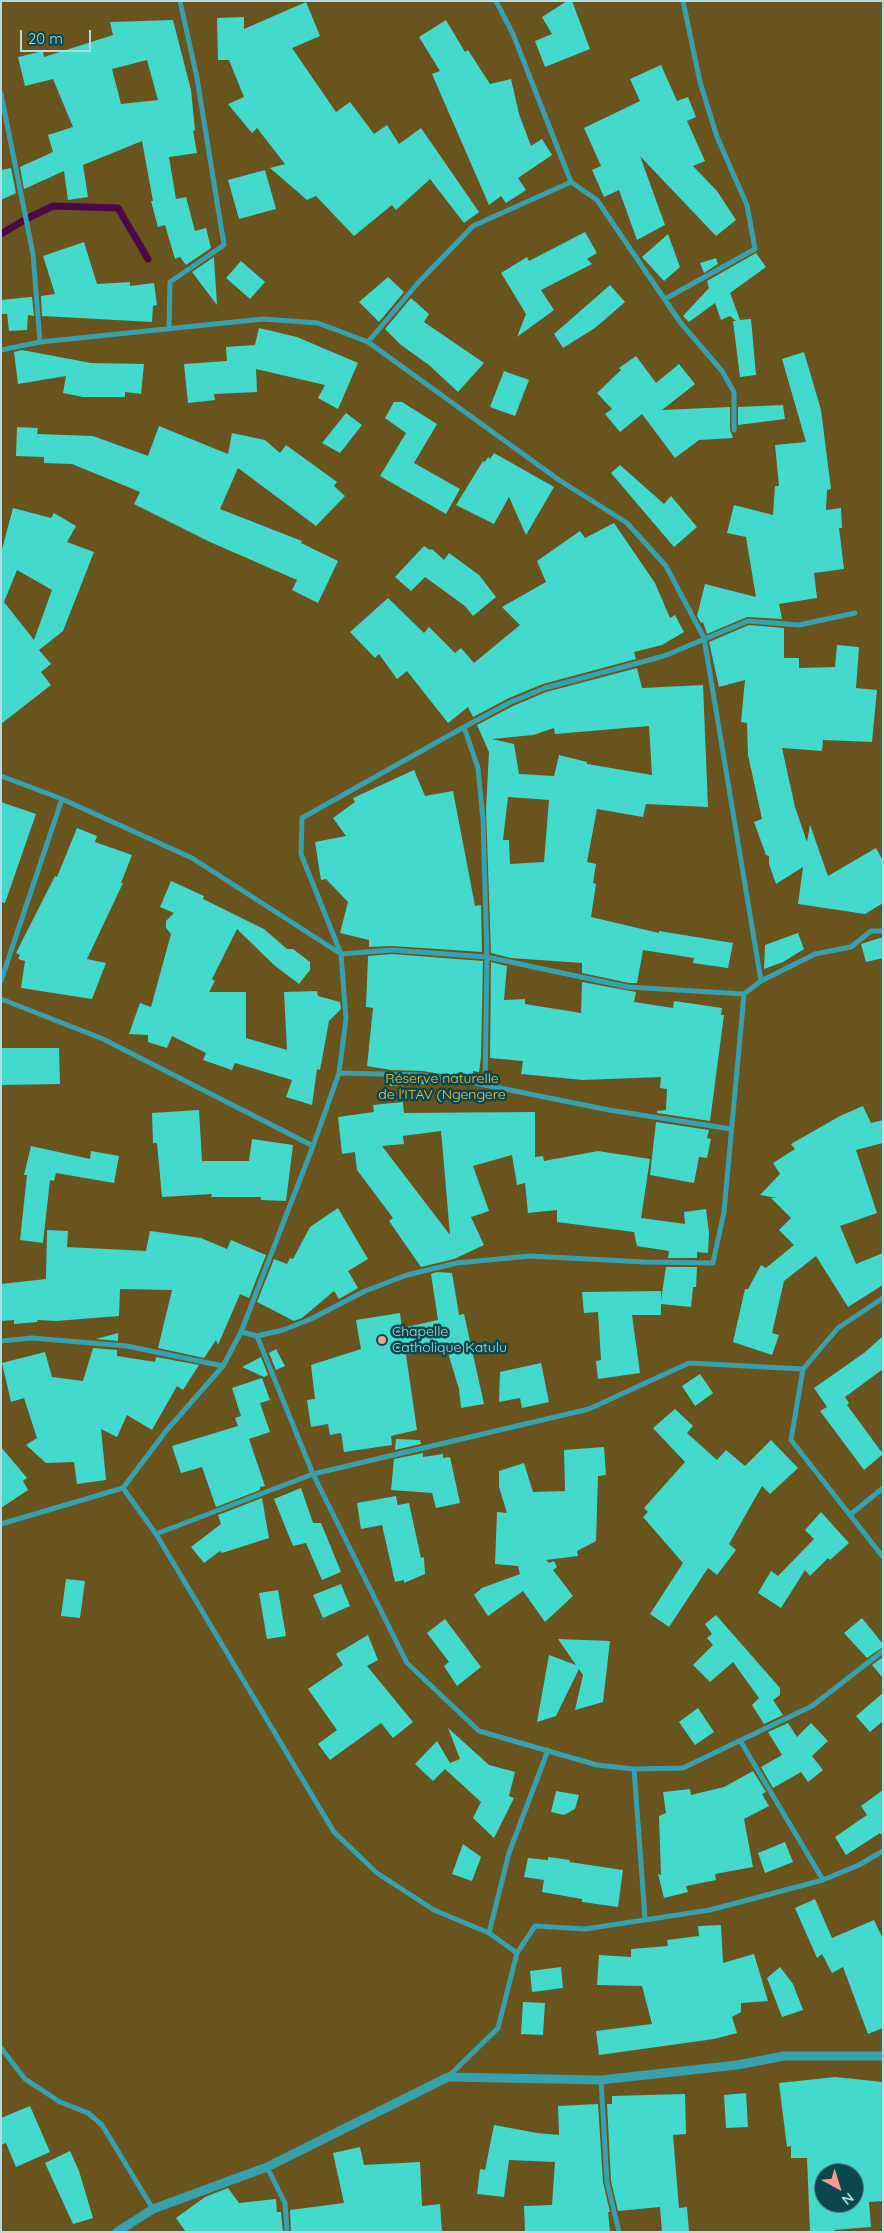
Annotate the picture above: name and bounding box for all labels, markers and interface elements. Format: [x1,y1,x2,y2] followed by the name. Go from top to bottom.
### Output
[22,20,94,52] scale bar
[28,29,63,48] text: 20 m
[378,1071,506,1104] park label: Réserve naturelle de l'ITAV (Ngengere
[392,1324,507,1356] place label: Chapelle Catholique Katulu
[376,1334,388,1346] marker: Chapelle Catholique Katulu
[814,2163,864,2213] north arrow
[838,2189,857,2209] text: N

